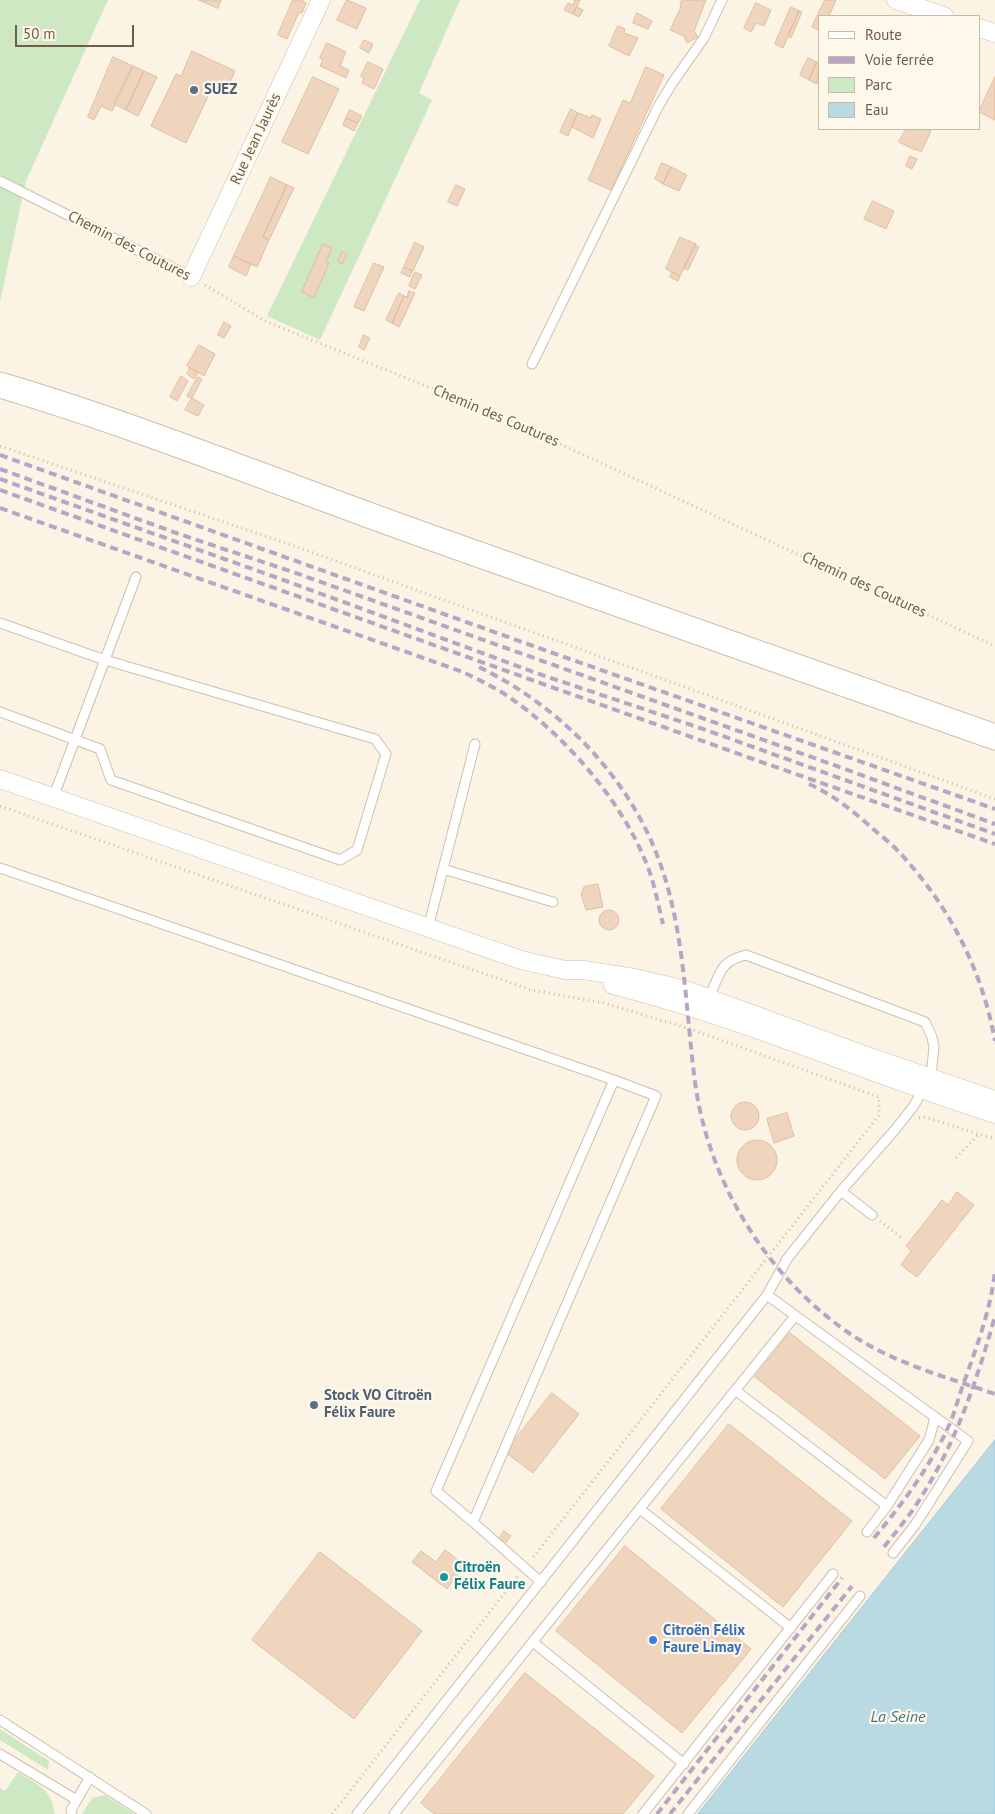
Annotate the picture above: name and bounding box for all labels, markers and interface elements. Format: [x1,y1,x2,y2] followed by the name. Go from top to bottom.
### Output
[18,15,136,47] scale bar
[818,15,980,130] legend
[23,24,56,43] text: 50 m
[865,25,902,44] text: Route
[865,50,934,69] text: Voie ferrée
[865,75,892,94] text: Parc
[204,81,237,99] place label: SUEZ
[188,84,200,96] marker: SUEZ
[227,90,285,188] street label: Rue Jean Jaurès
[865,100,889,119] text: Eau
[65,207,193,285] street label: Chemin des Coutures
[430,381,562,451] street label: Chemin des Coutures
[799,548,929,622] street label: Chemin des Coutures
[324,1387,432,1422] place label: Stock VO Citroën Félix Faure
[308,1399,320,1411] marker: Stock VO Citroën Félix Faure
[454,1559,525,1594] place label: Citroën Félix Faure
[438,1571,450,1583] marker: Citroën Félix Faure
[663,1622,745,1657] place label: Citroën Félix Faure Limay
[647,1634,659,1646] marker: Citroën Félix Faure Limay
[871,1707,925,1727] water label: La Seine

